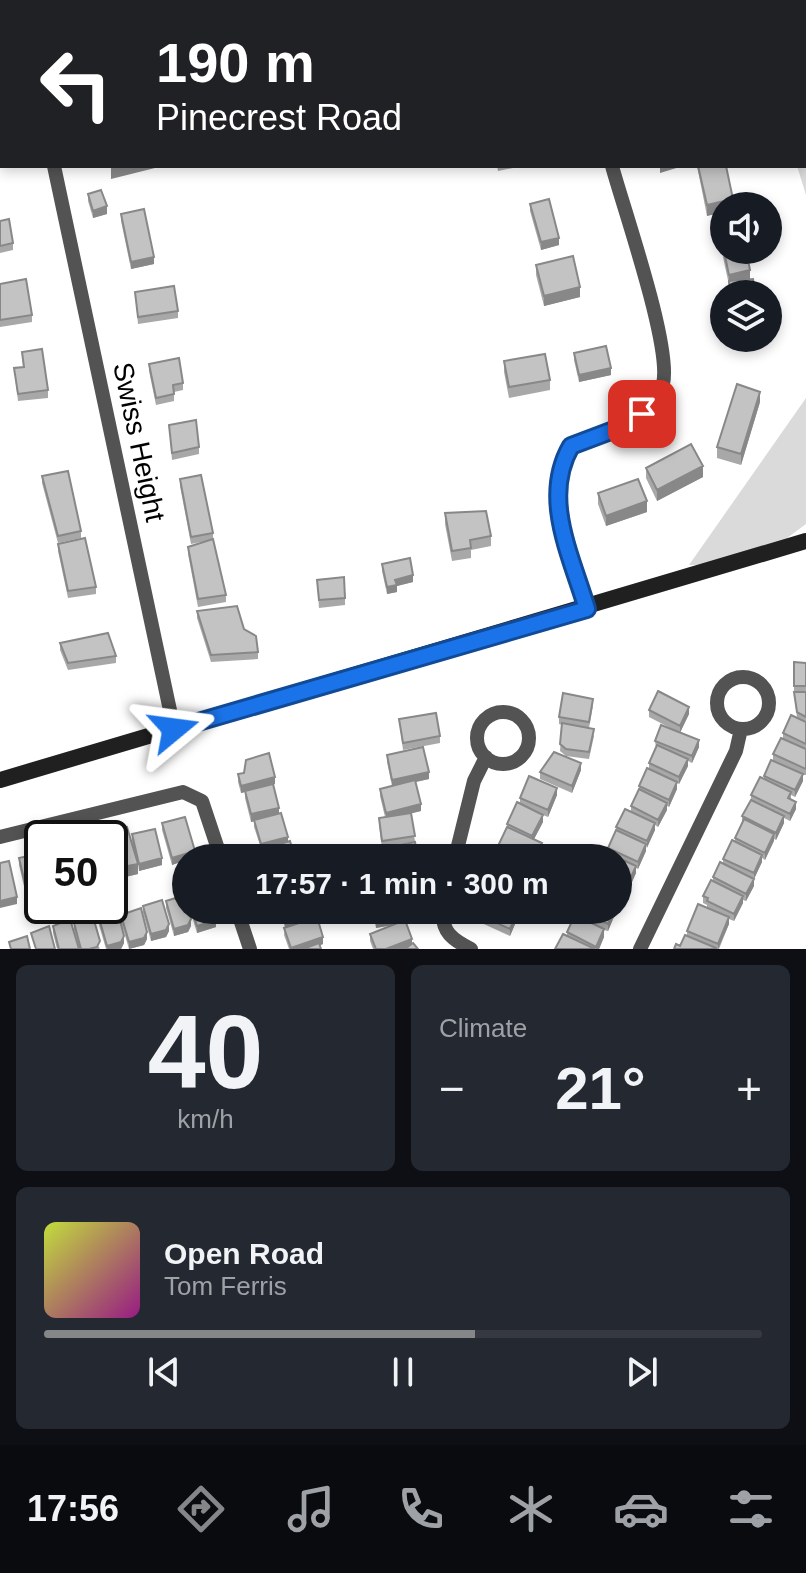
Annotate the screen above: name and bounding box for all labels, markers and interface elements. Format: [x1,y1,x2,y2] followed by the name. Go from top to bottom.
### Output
[156,31,315,94] text: 190 m
[24,32,128,136] icon: left
[156,97,402,138] text: Pinecrest Road
[710,192,782,352] map controls
[710,192,782,264] button: sound
[710,280,782,352] button: layers
[107,360,171,525] street label: Swiss Height
[608,380,676,448] pin
[620,392,664,436] icon: arrive
[132,687,216,771] position arrow
[24,820,128,924] speed limit sign: 50
[255,867,549,900] text: 17:57 · 1 min · 300 m
[148,994,263,1110] text: 40
[439,1013,527,1043] text: Climate
[555,1055,646,1122] text: 21°
[439,1064,465,1113] text: −
[736,1064,762,1113] text: +
[177,1104,234,1134] text: km/h
[164,1237,324,1270] text: Open Road
[164,1271,287,1301] text: Tom Ferris
[142,1350,186,1394] icon: previous
[381,1350,425,1394] icon: pause
[620,1350,664,1394] icon: next
[173,1481,229,1537] icon: directions
[283,1481,339,1537] icon: music
[393,1481,449,1537] icon: phone
[503,1481,559,1537] icon: climate
[613,1481,669,1537] icon: car
[723,1481,779,1537] icon: filters
[27,1488,119,1529] text: 17:56

